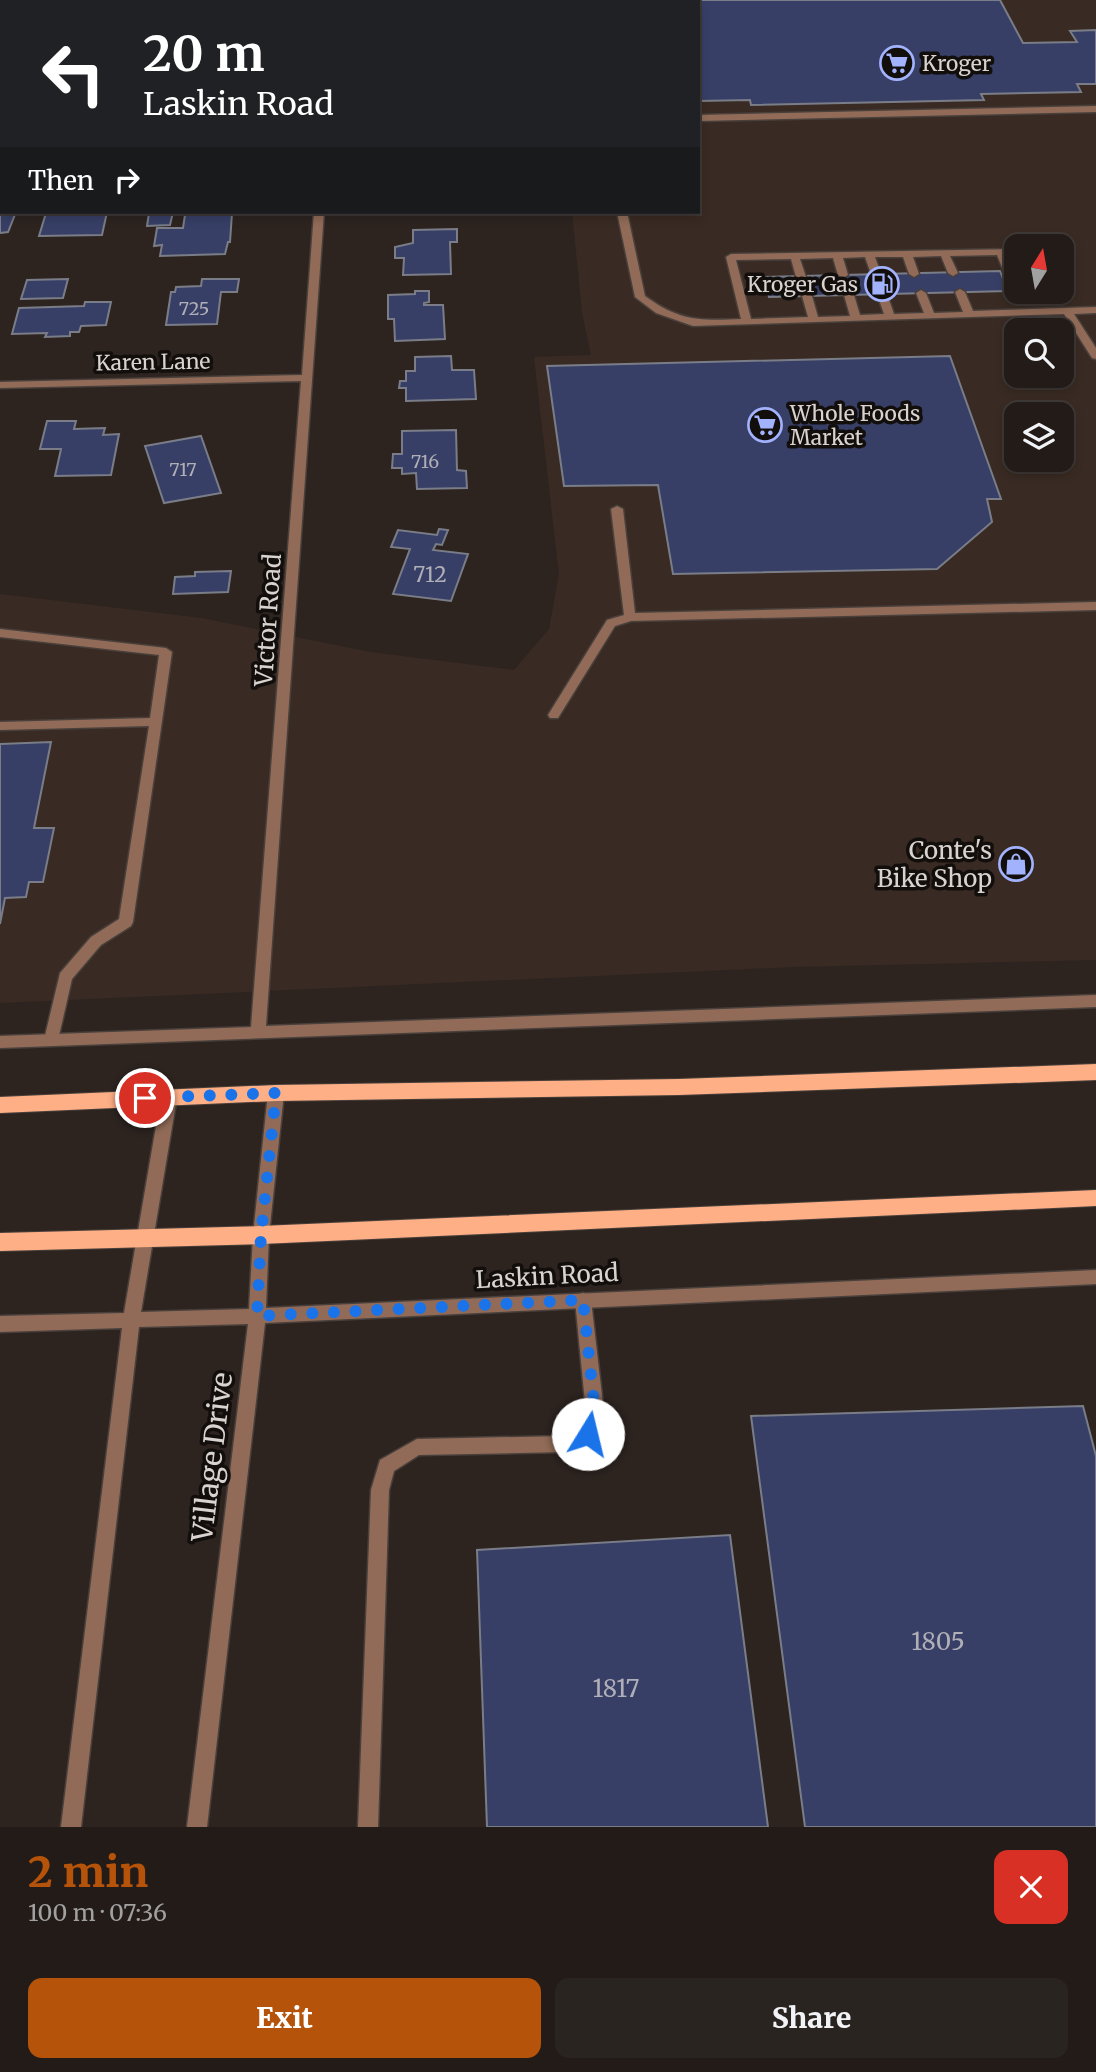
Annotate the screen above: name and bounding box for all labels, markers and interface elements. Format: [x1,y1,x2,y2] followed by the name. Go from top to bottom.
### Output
[143,23,264,84] text: 20 m
[28,28,119,119] icon: left
[878,44,916,82] supermarket icon: Kroger
[922,50,991,77] place label: Kroger
[143,84,334,124] text: Laskin Road
[108,161,146,199] icon: right
[28,164,94,197] text: Then
[1004,234,1074,304] north arrow
[1004,234,1074,472] map controls
[863,265,901,303] fuel station icon: Kroger Gas
[747,271,858,298] place label: Kroger Gas
[179,297,209,320] house number: 725
[1004,318,1074,388] button: search
[95,347,211,377] street label: Karen Lane
[789,400,920,451] place label: Whole Foods Market
[1004,402,1074,472] button: layers
[746,406,784,444] supermarket icon: Whole Foods Market
[411,450,439,473] house number: 716
[169,458,197,481] house number: 717
[248,553,288,688] street label: Victor Road
[413,561,447,588] house number: 712
[877,835,992,894] place label: Conte's Bike Shop
[997,845,1035,883] shop icon: Conte's Bike Shop
[115,1068,175,1128] pin
[126,1079,164,1117] icon: arrive
[475,1257,619,1295] street label: Laskin Road
[184,1370,240,1545] street label: Village Drive
[551,1397,625,1471] position arrow
[911,1626,965,1657] house number: 1805
[593,1673,639,1704] house number: 1817
[28,1846,148,1898] text: 2 min
[994,1850,1068,1924] button: close
[28,1898,167,1927] text: 100 m · 07:36
[28,1978,541,2058] button: Exit
[555,1978,1068,2058] button: Share

